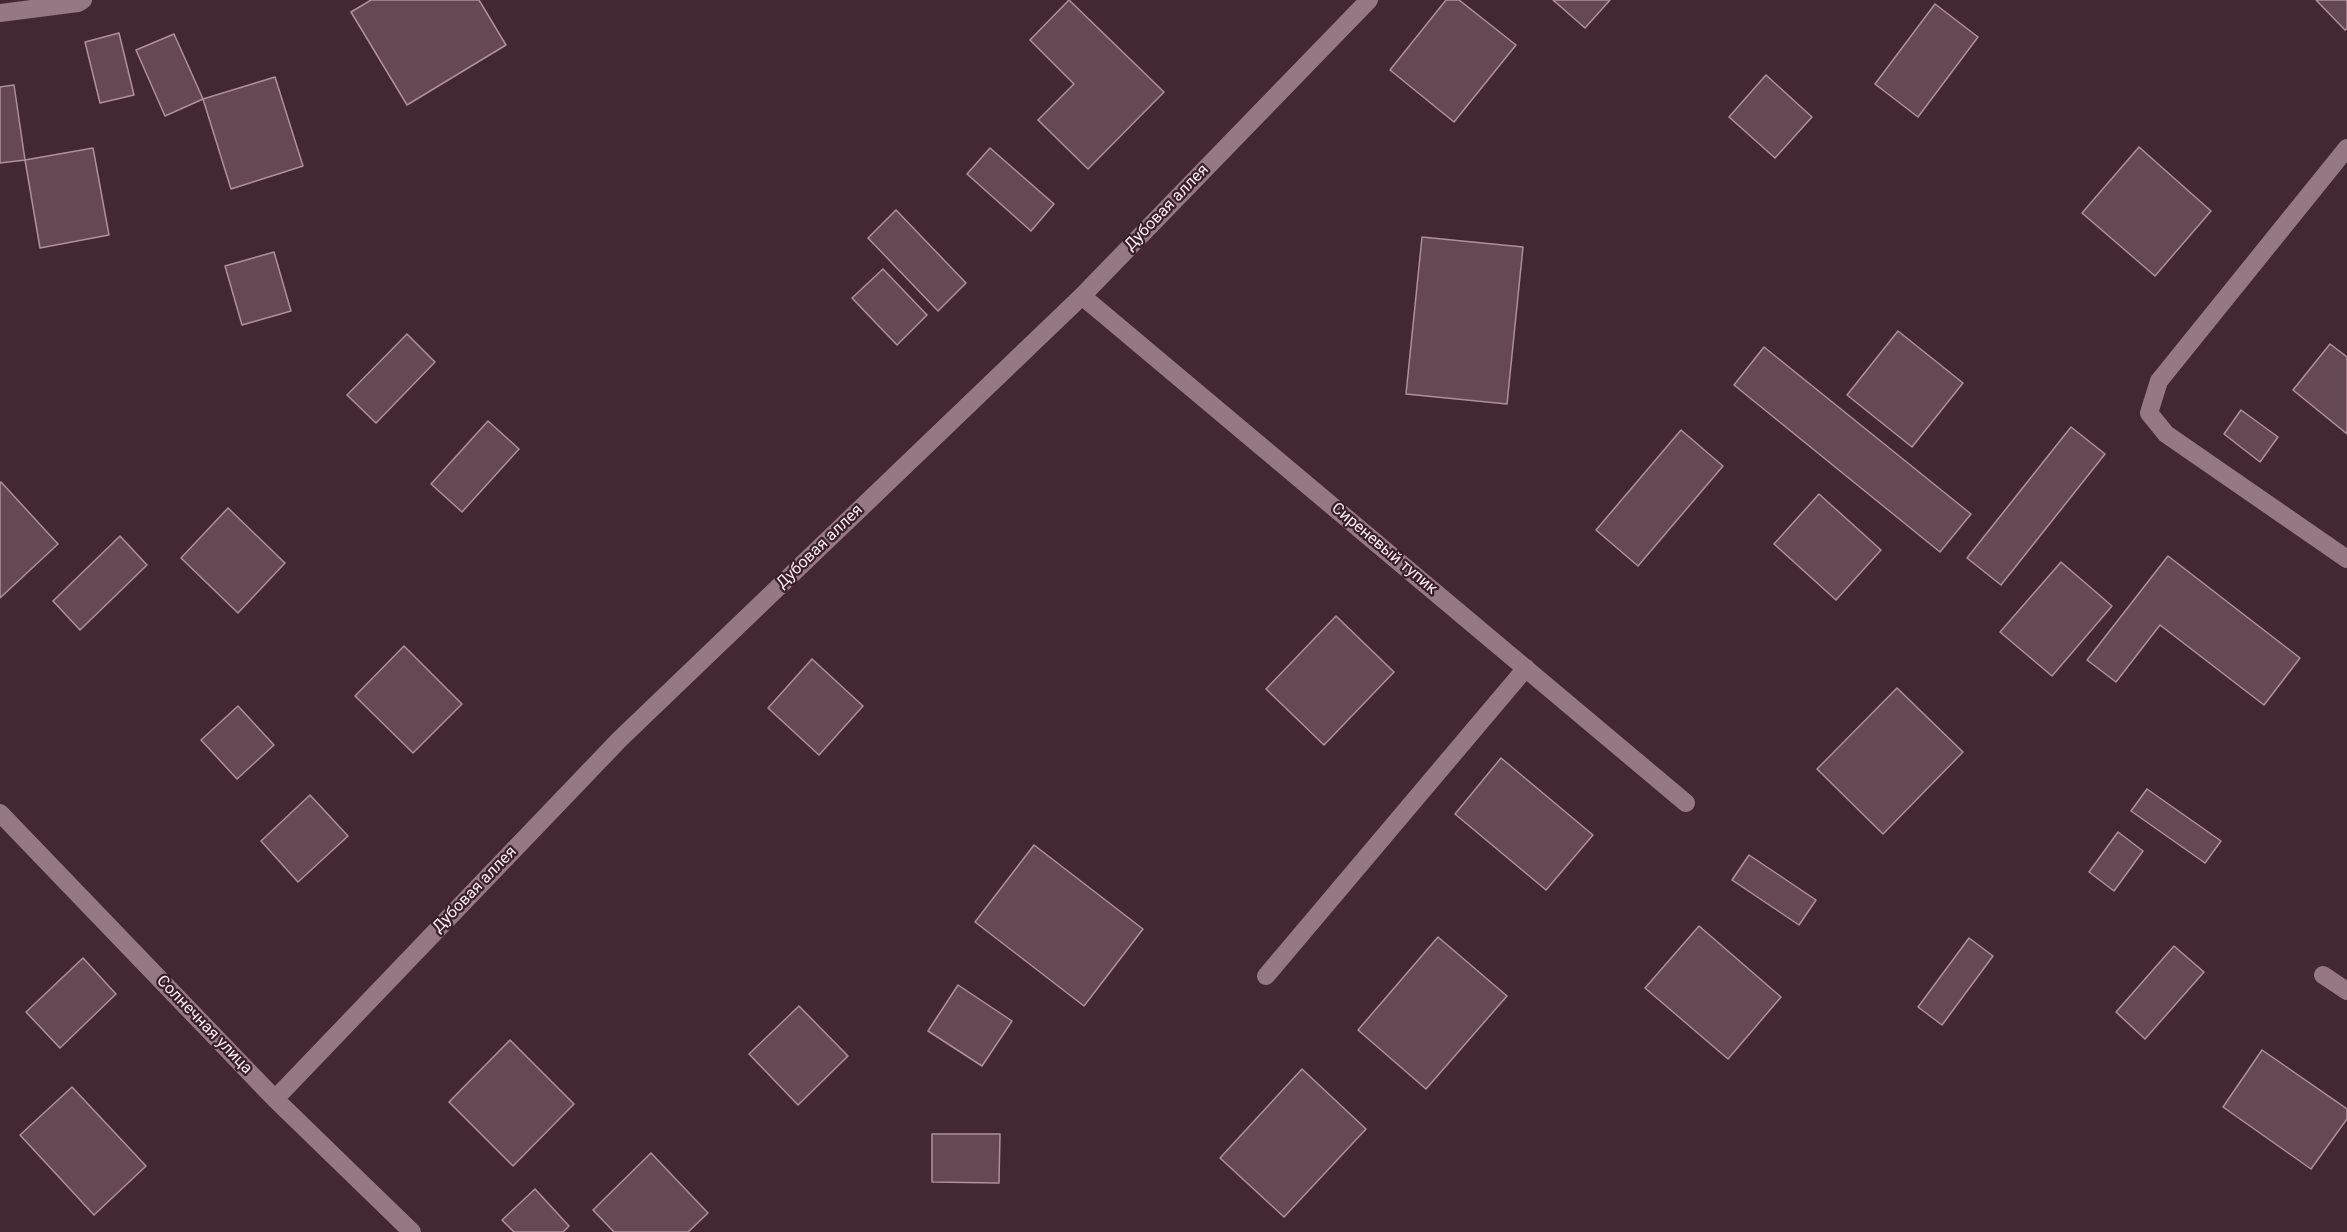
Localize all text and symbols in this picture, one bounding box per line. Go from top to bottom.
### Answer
street label: Дубовая аллея [1121,161,1213,255]
street label: Сиреневый тупик [1327,499,1441,599]
street label: Дубовая аллея [773,501,867,593]
street label: Дубовая аллея [429,843,521,937]
street label: Солнечная улица [152,972,256,1078]

